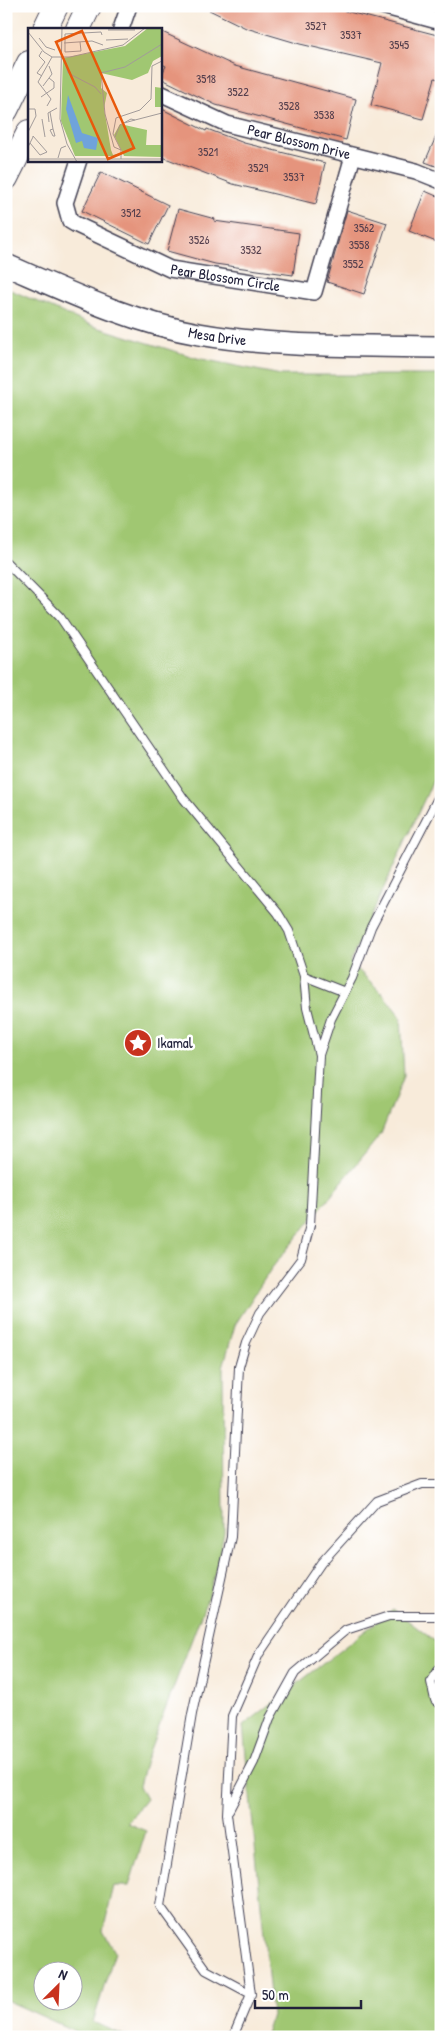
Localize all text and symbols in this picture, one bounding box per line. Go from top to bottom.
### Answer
house number: 3527 [305,17,327,34]
house number: 3537 [340,26,362,43]
inset map [28,28,161,161]
house number: 3545 [389,36,409,53]
house number: 3518 [196,70,216,87]
house number: 3522 [227,83,249,100]
house number: 3528 [278,97,300,114]
house number: 3538 [313,106,335,123]
street label: Pear Blossom Drive [245,118,353,164]
house number: 3521 [198,143,218,160]
house number: 3529 [248,159,269,176]
house number: 3537 [283,168,305,185]
house number: 3512 [121,204,142,221]
house number: 3562 [354,219,375,236]
house number: 3526 [189,231,210,248]
house number: 3558 [349,236,369,253]
house number: 3532 [240,241,262,258]
house number: 3552 [342,255,364,272]
street label: Pear Blossom Circle [169,258,282,296]
street label: Mesa Drive [187,321,247,350]
place icon: Ikamal [123,1028,153,1058]
place label: Ikamal [157,1032,193,1053]
north arrow [32,1960,82,2010]
text: N [56,1963,71,1984]
scale bar [255,1978,361,2010]
text: 50 m [262,1984,289,2005]

